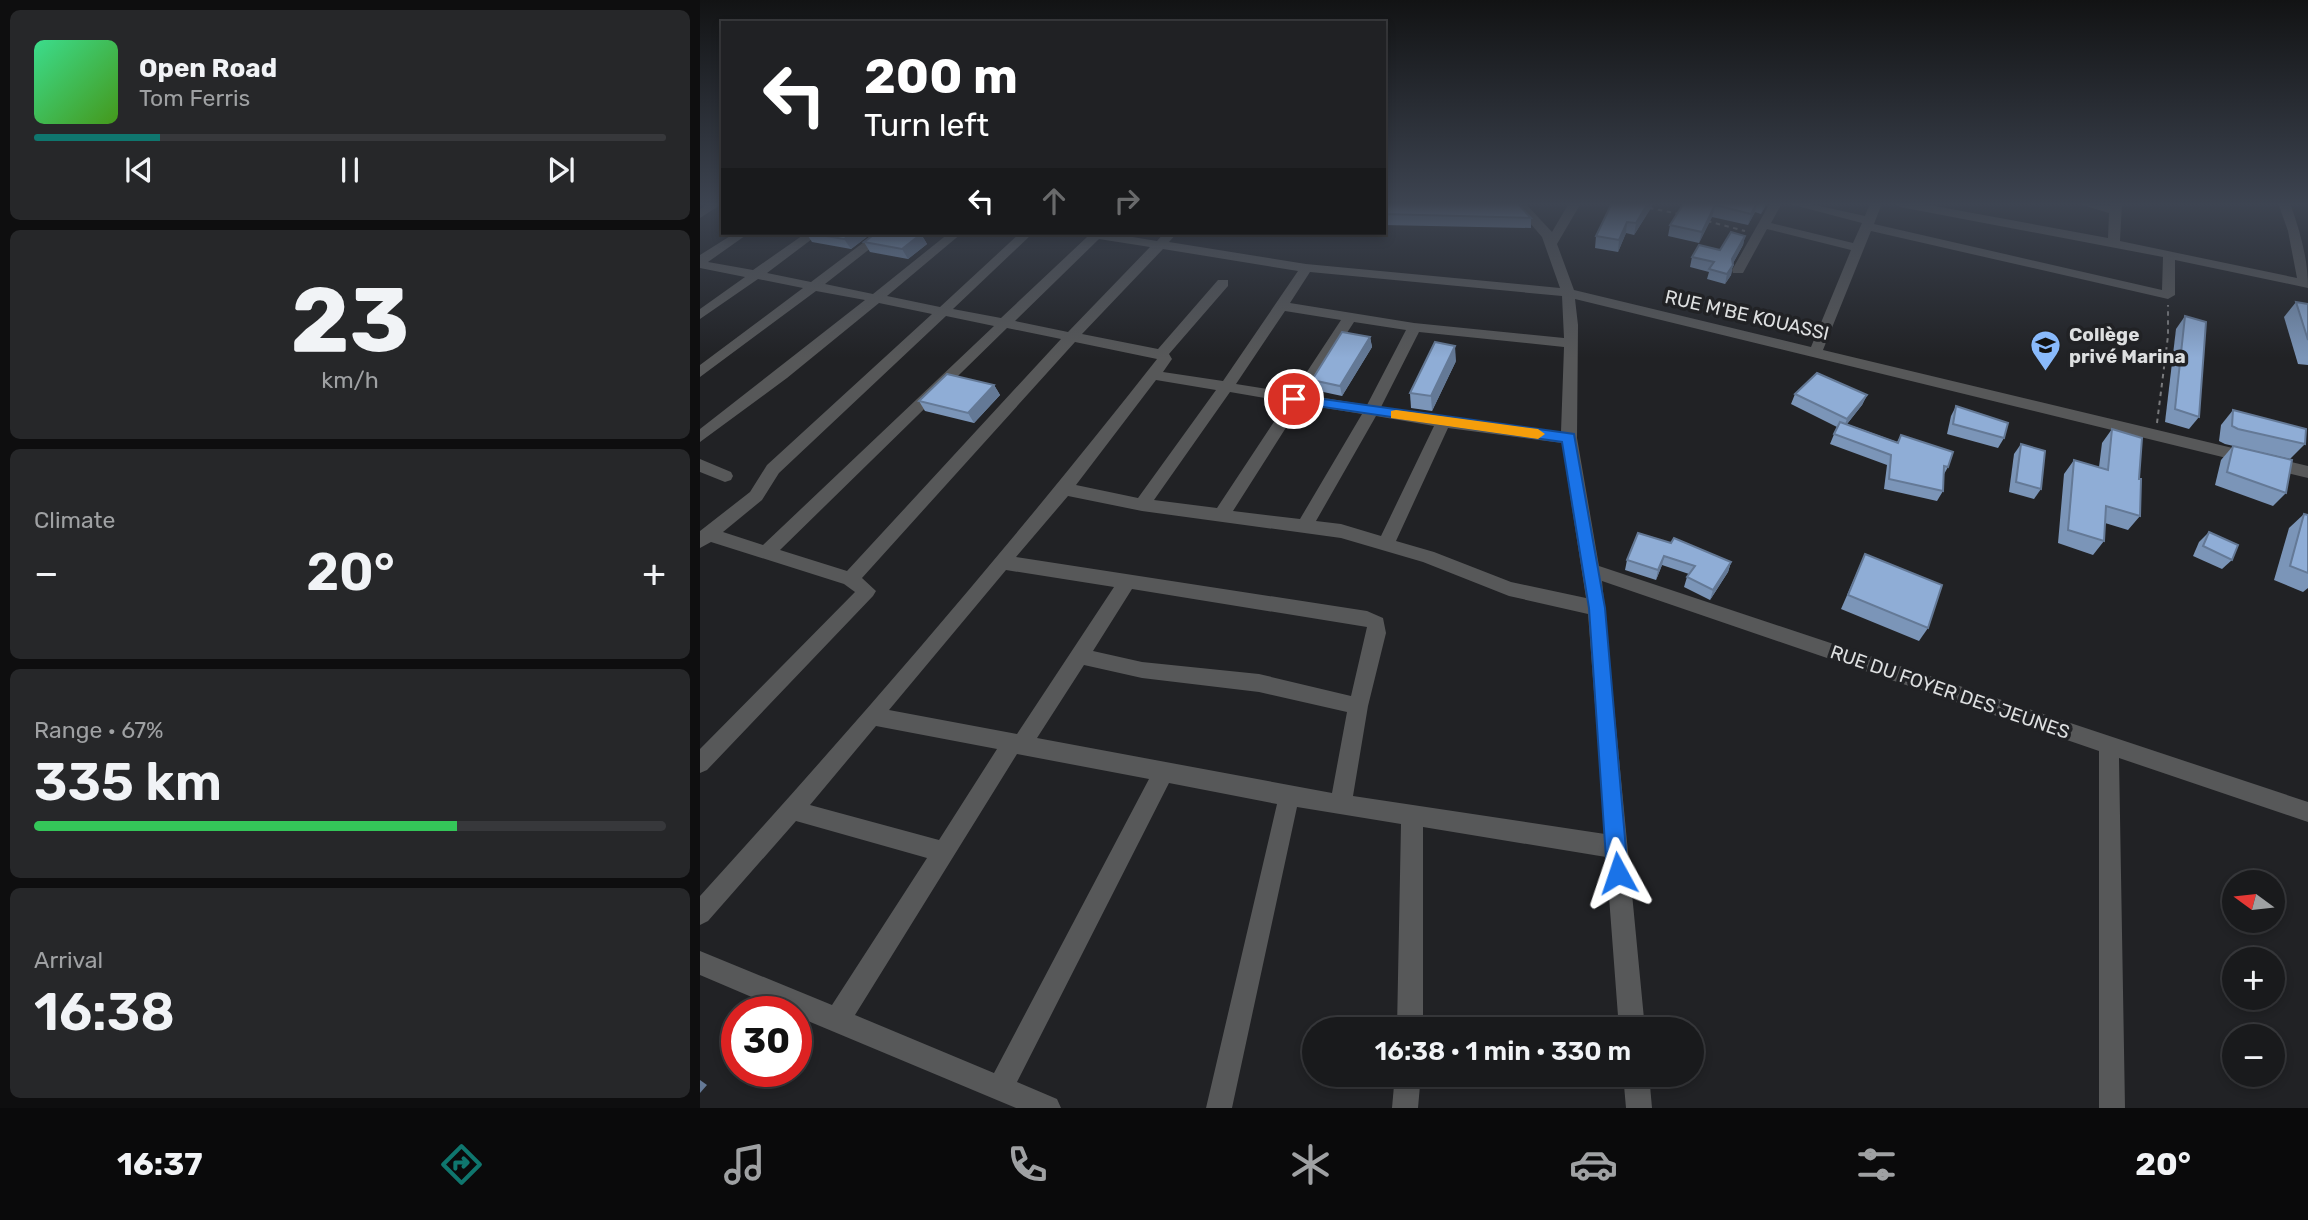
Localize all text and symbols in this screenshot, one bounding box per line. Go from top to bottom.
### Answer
text: 200 m [864,47,1018,105]
icon: left [749,49,840,140]
text: Open Road [139,53,277,84]
text: Tom Ferris [139,84,250,112]
text: Turn left [864,106,989,144]
icon: previous [120,151,158,189]
icon: pause [331,151,369,189]
icon: next [542,151,580,189]
icon: left [962,182,1000,220]
icon: ahead [1035,182,1073,220]
icon: right [1108,182,1146,220]
text: 23 [290,266,410,374]
street label: RUE M'BE KOUASSI [1663,285,1831,345]
place label: Collège privé Marina [2069,323,2186,368]
school or university icon: Collège privé Marina [2029,328,2063,372]
text: km/h [321,366,379,394]
pin [1264,369,1324,429]
icon: arrive [1275,380,1313,418]
text: Climate [34,506,115,534]
text: 20° [306,541,395,603]
text: − [34,550,59,596]
text: + [642,550,666,596]
street label: RUE DU FOYER DES JEUNES [1827,640,2073,744]
text: Range · 67% [34,716,164,744]
text: 335 km [34,751,222,813]
position arrow [1581,836,1655,910]
north arrow [2222,870,2286,933]
map controls [2222,870,2285,1087]
text: Arrival [34,946,103,974]
button: + [2222,947,2285,1010]
text: 16:38 [34,981,175,1043]
speed limit sign: 30 [721,996,812,1087]
button: − [2222,1024,2285,1087]
text: 16:38 · 1 min · 330 m [1375,1036,1631,1067]
icon: directions [437,1140,486,1189]
icon: music [720,1140,769,1189]
icon: phone [1003,1140,1052,1189]
icon: climate [1286,1140,1335,1189]
icon: car [1569,1140,1618,1189]
icon: filters [1852,1140,1901,1189]
text: 16:37 [117,1145,203,1183]
text: 20° [2135,1145,2191,1183]

